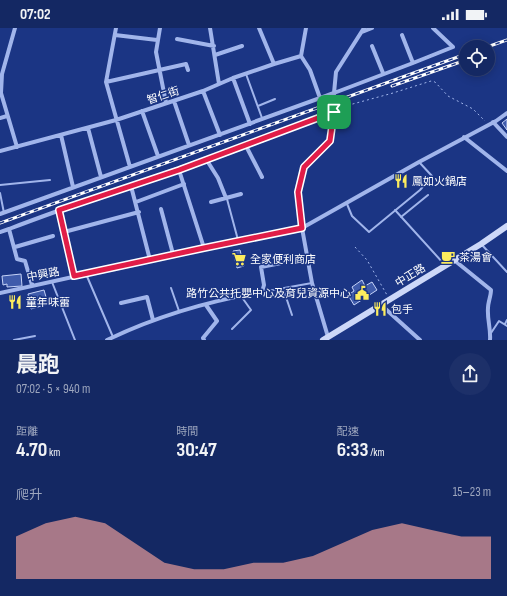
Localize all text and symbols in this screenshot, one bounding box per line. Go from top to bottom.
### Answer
text: 07:02 [20,5,51,24]
map controls [459,40,495,76]
button: locate [459,40,495,76]
street label: 智仁街 [145,84,181,107]
pin [317,95,351,129]
icon: arrive [323,101,345,123]
restaurant icon: 鳳如火鍋店 [393,173,409,189]
place label: 鳳如火鍋店 [412,175,467,188]
cafe icon: 茶湯會 [440,249,456,265]
supermarket icon: 全家便利商店 [231,251,247,267]
place label: 茶湯會 [459,251,492,264]
place label: 全家便利商店 [250,253,316,266]
street label: 中正路 [393,261,428,289]
street label: 中興路 [26,265,61,284]
public building icon: 路竹公共托嬰中心及育兒資源中心 [354,285,370,301]
place label: 路竹公共托嬰中心及育兒資源中心 [186,287,351,300]
restaurant icon: 童年味蕾 [7,294,23,310]
place label: 童年味蕾 [26,296,70,309]
restaurant icon: 包手 [372,301,388,317]
place label: 包手 [391,303,413,316]
text: 晨跑 [16,352,60,379]
button: share [449,353,491,395]
text: 07:02 · 5 × 940 m [16,381,90,397]
text: 距離 [16,425,38,438]
text: 時間 [176,425,198,438]
text: 配速 [337,425,359,438]
text: 4.70 [16,438,47,462]
text: 30:47 [176,438,217,462]
text: 6:33 [337,438,368,462]
text: km [47,446,60,459]
text: /km [368,446,385,459]
text: 15–23 m [453,484,491,500]
text: 爬升 [16,487,42,503]

